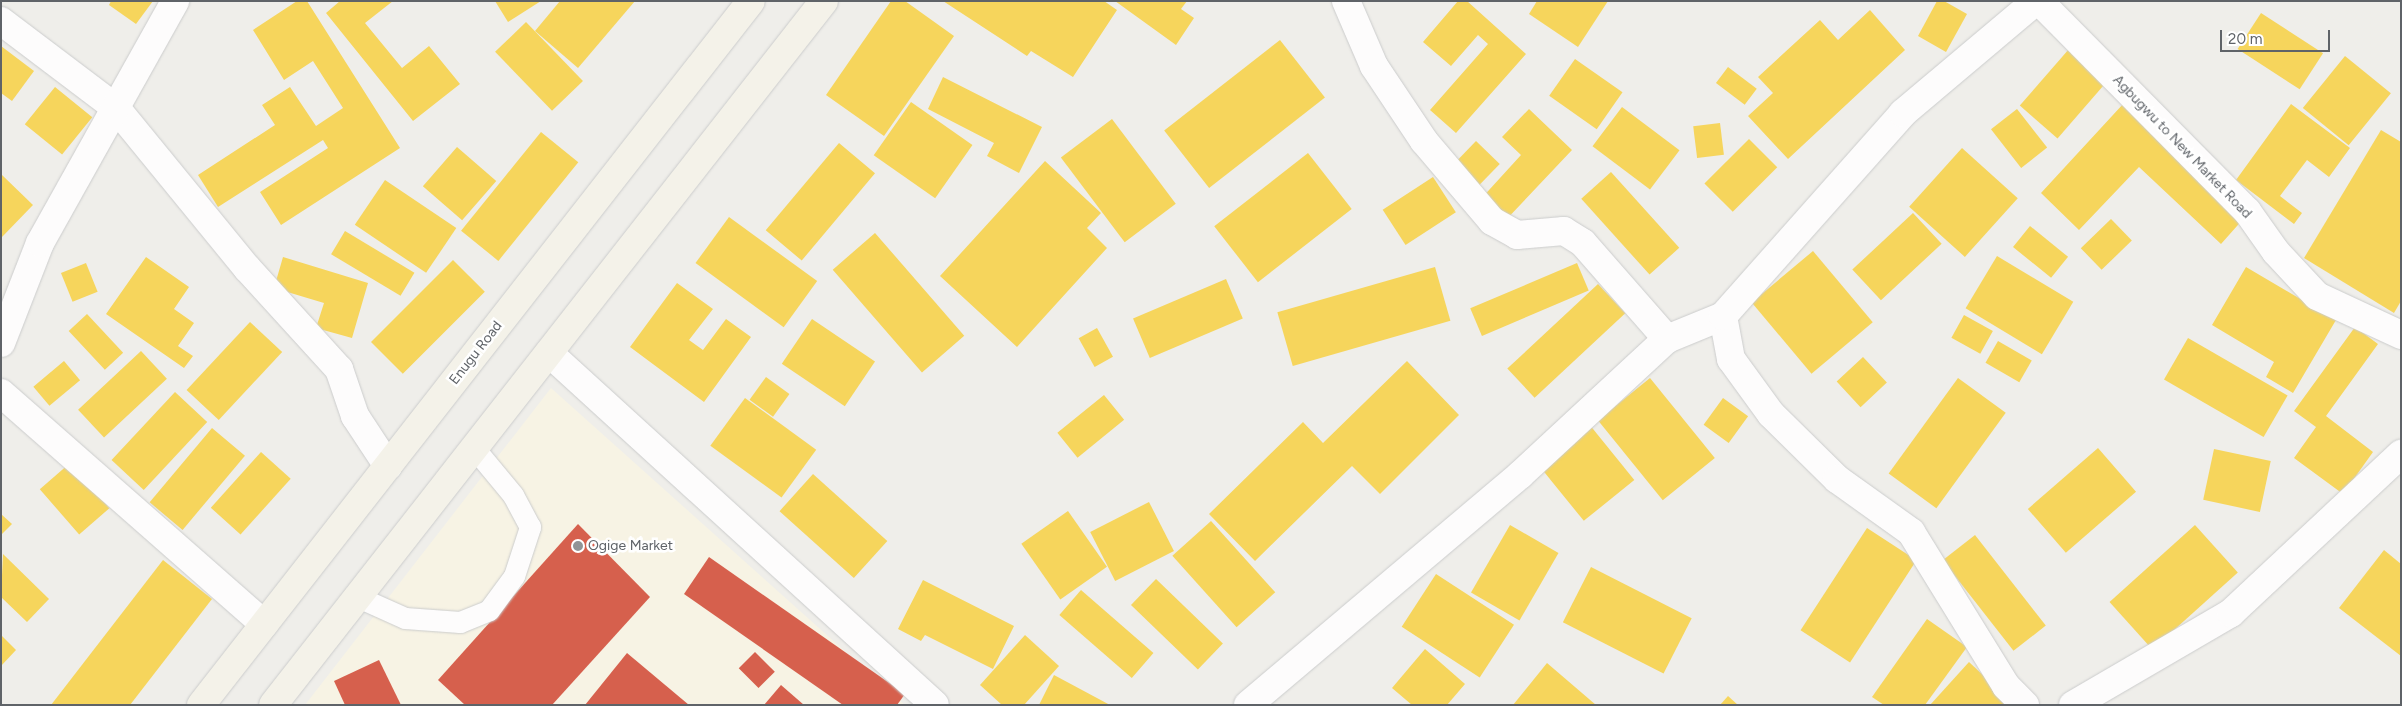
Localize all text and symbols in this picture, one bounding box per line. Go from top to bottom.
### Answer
scale bar [2222,20,2332,52]
text: 20 m [2228,30,2262,48]
street label: Agbugwu to New Market Road [2109,72,2255,222]
street label: Enugu Road [446,318,506,388]
place label: Ogige Market [588,538,673,554]
marker: Ogige Market [572,540,584,552]

